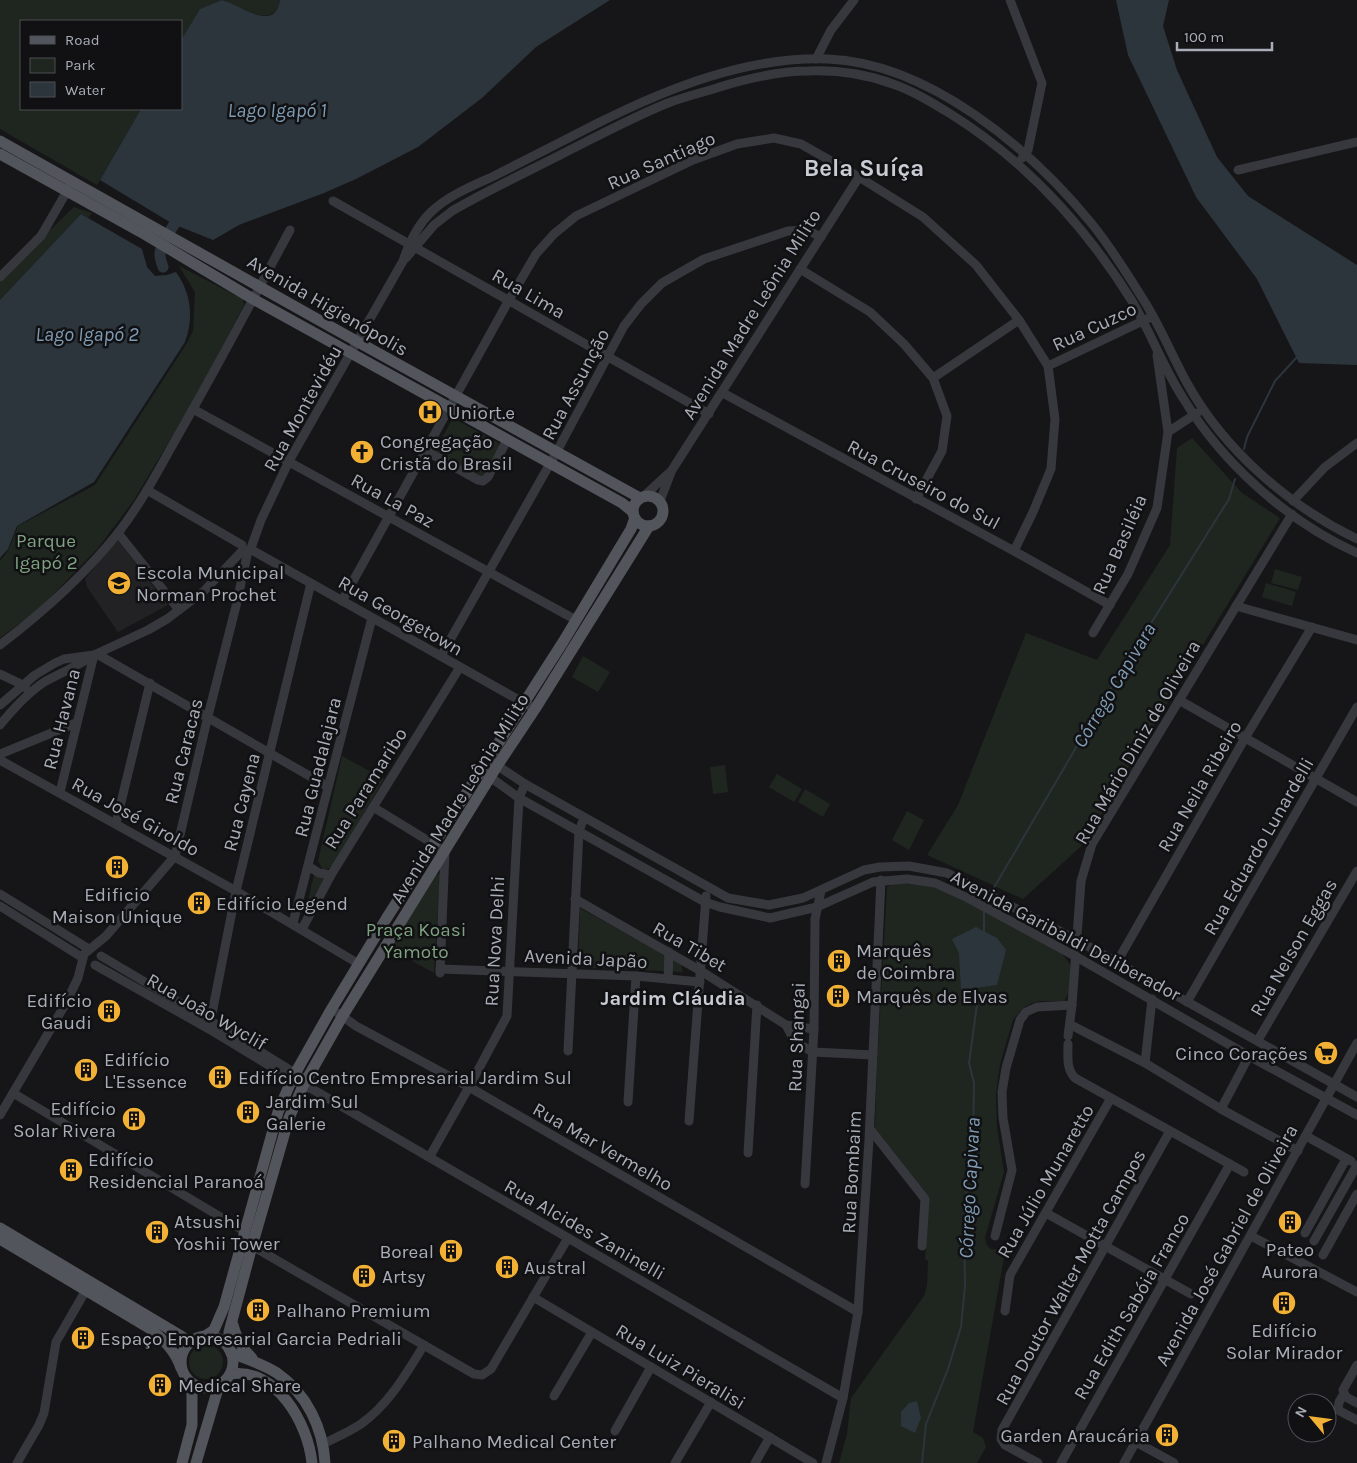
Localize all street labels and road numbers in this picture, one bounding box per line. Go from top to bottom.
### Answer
street label: Rua Santiago [604,127,719,195]
street label: Avenida Madre Leônia Milito [678,205,826,424]
street label: Avenida Higienópolis [243,251,412,361]
street label: Rua Lima [488,264,569,324]
street label: Rua Cuzco [1049,298,1140,356]
street label: Rua Assunção [537,325,614,444]
street label: Rua Montevidéu [259,342,347,475]
street label: Rua Cruseiro do Sul [843,435,1004,534]
street label: Rua La Paz [347,469,438,533]
street label: Rua Basiléia [1088,491,1152,598]
street label: Rua Georgetown [334,571,467,660]
street label: Rua Mário Diniz de Oliveira [1070,637,1205,848]
street label: Rua Havana [39,667,85,772]
street label: Avenida Madre Leônia Milito [386,689,534,908]
street label: Rua Guadalajara [290,695,346,840]
street label: Rua Caracas [160,696,208,806]
street label: Rua Neila Ribeiro [1153,717,1246,856]
street label: Rua Paramaribo [320,724,412,853]
street label: Rua Cayena [219,751,265,854]
street label: Rua Eduardo Lunardelli [1199,754,1319,939]
street label: Rua José Giroldo [68,773,203,861]
street label: Avenida Garibaldi Deliberador [947,866,1184,1006]
street label: Rua Nova Delhi [481,875,509,1007]
street label: Rua Nelson Eggas [1246,875,1342,1020]
street label: Rua Tibet [649,917,730,977]
street label: Avenida Japão [524,945,648,973]
street label: Rua João Wyclif [143,969,271,1055]
street label: Rua Shangai [784,982,810,1092]
street label: Rua Mar Vermelho [529,1098,676,1196]
street label: Rua Júlio Munaretto [993,1101,1099,1262]
street label: Rua Bombaim [838,1110,866,1234]
street label: Avenida José Gabriel de Oliveira [1151,1121,1303,1370]
street label: Rua Doutor Walter Motta Campos [991,1146,1151,1409]
street label: Rua Alcides Zaninelli [500,1175,669,1285]
street label: Rua Edith Sabóia Franco [1069,1209,1194,1404]
street label: Rua Luiz Pieralisi [612,1319,749,1414]

